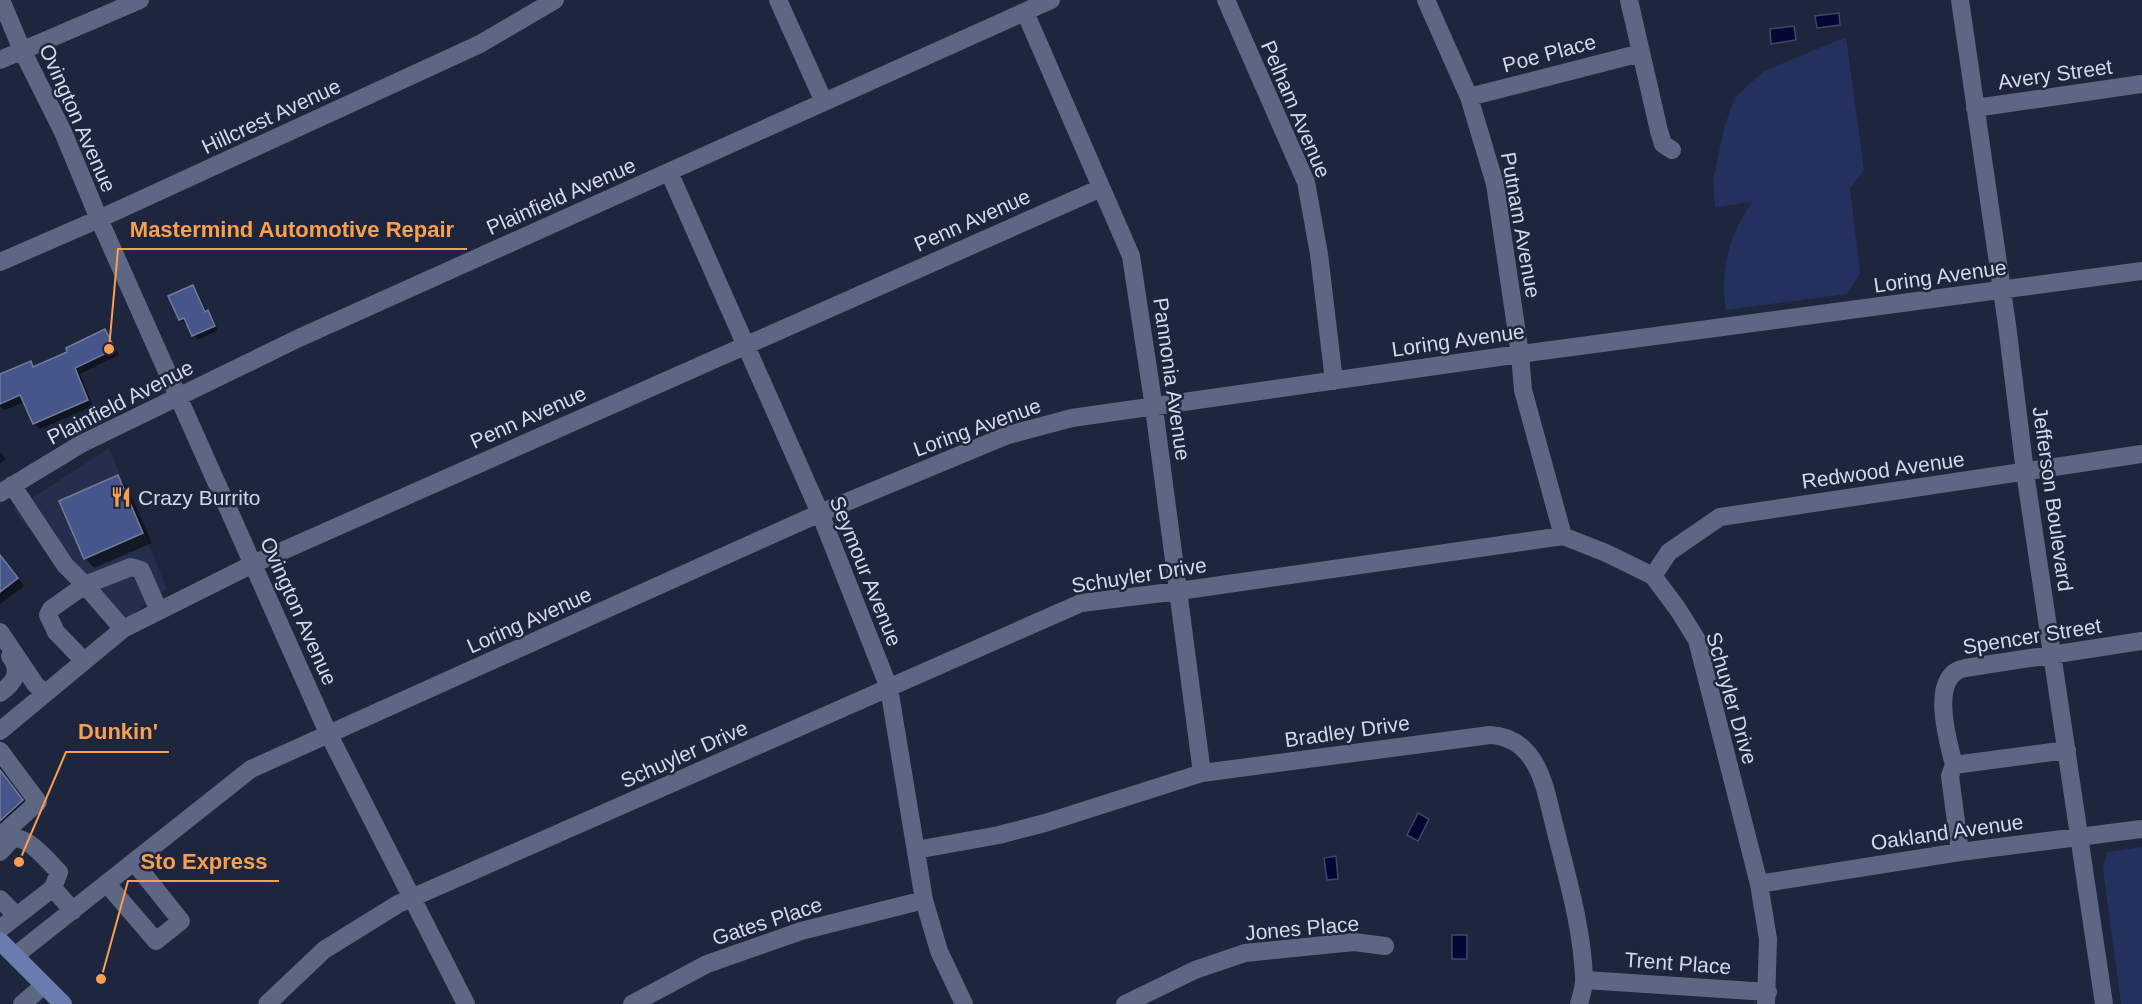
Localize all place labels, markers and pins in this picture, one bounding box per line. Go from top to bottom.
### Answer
callout: Mastermind Automotive Repair [118,209,467,249]
restaurant icon: Crazy Burrito [109,485,133,509]
place label: Crazy Burrito [138,486,261,509]
callout: Dunkin' [66,712,169,752]
callout: Sto Express [128,841,279,881]

